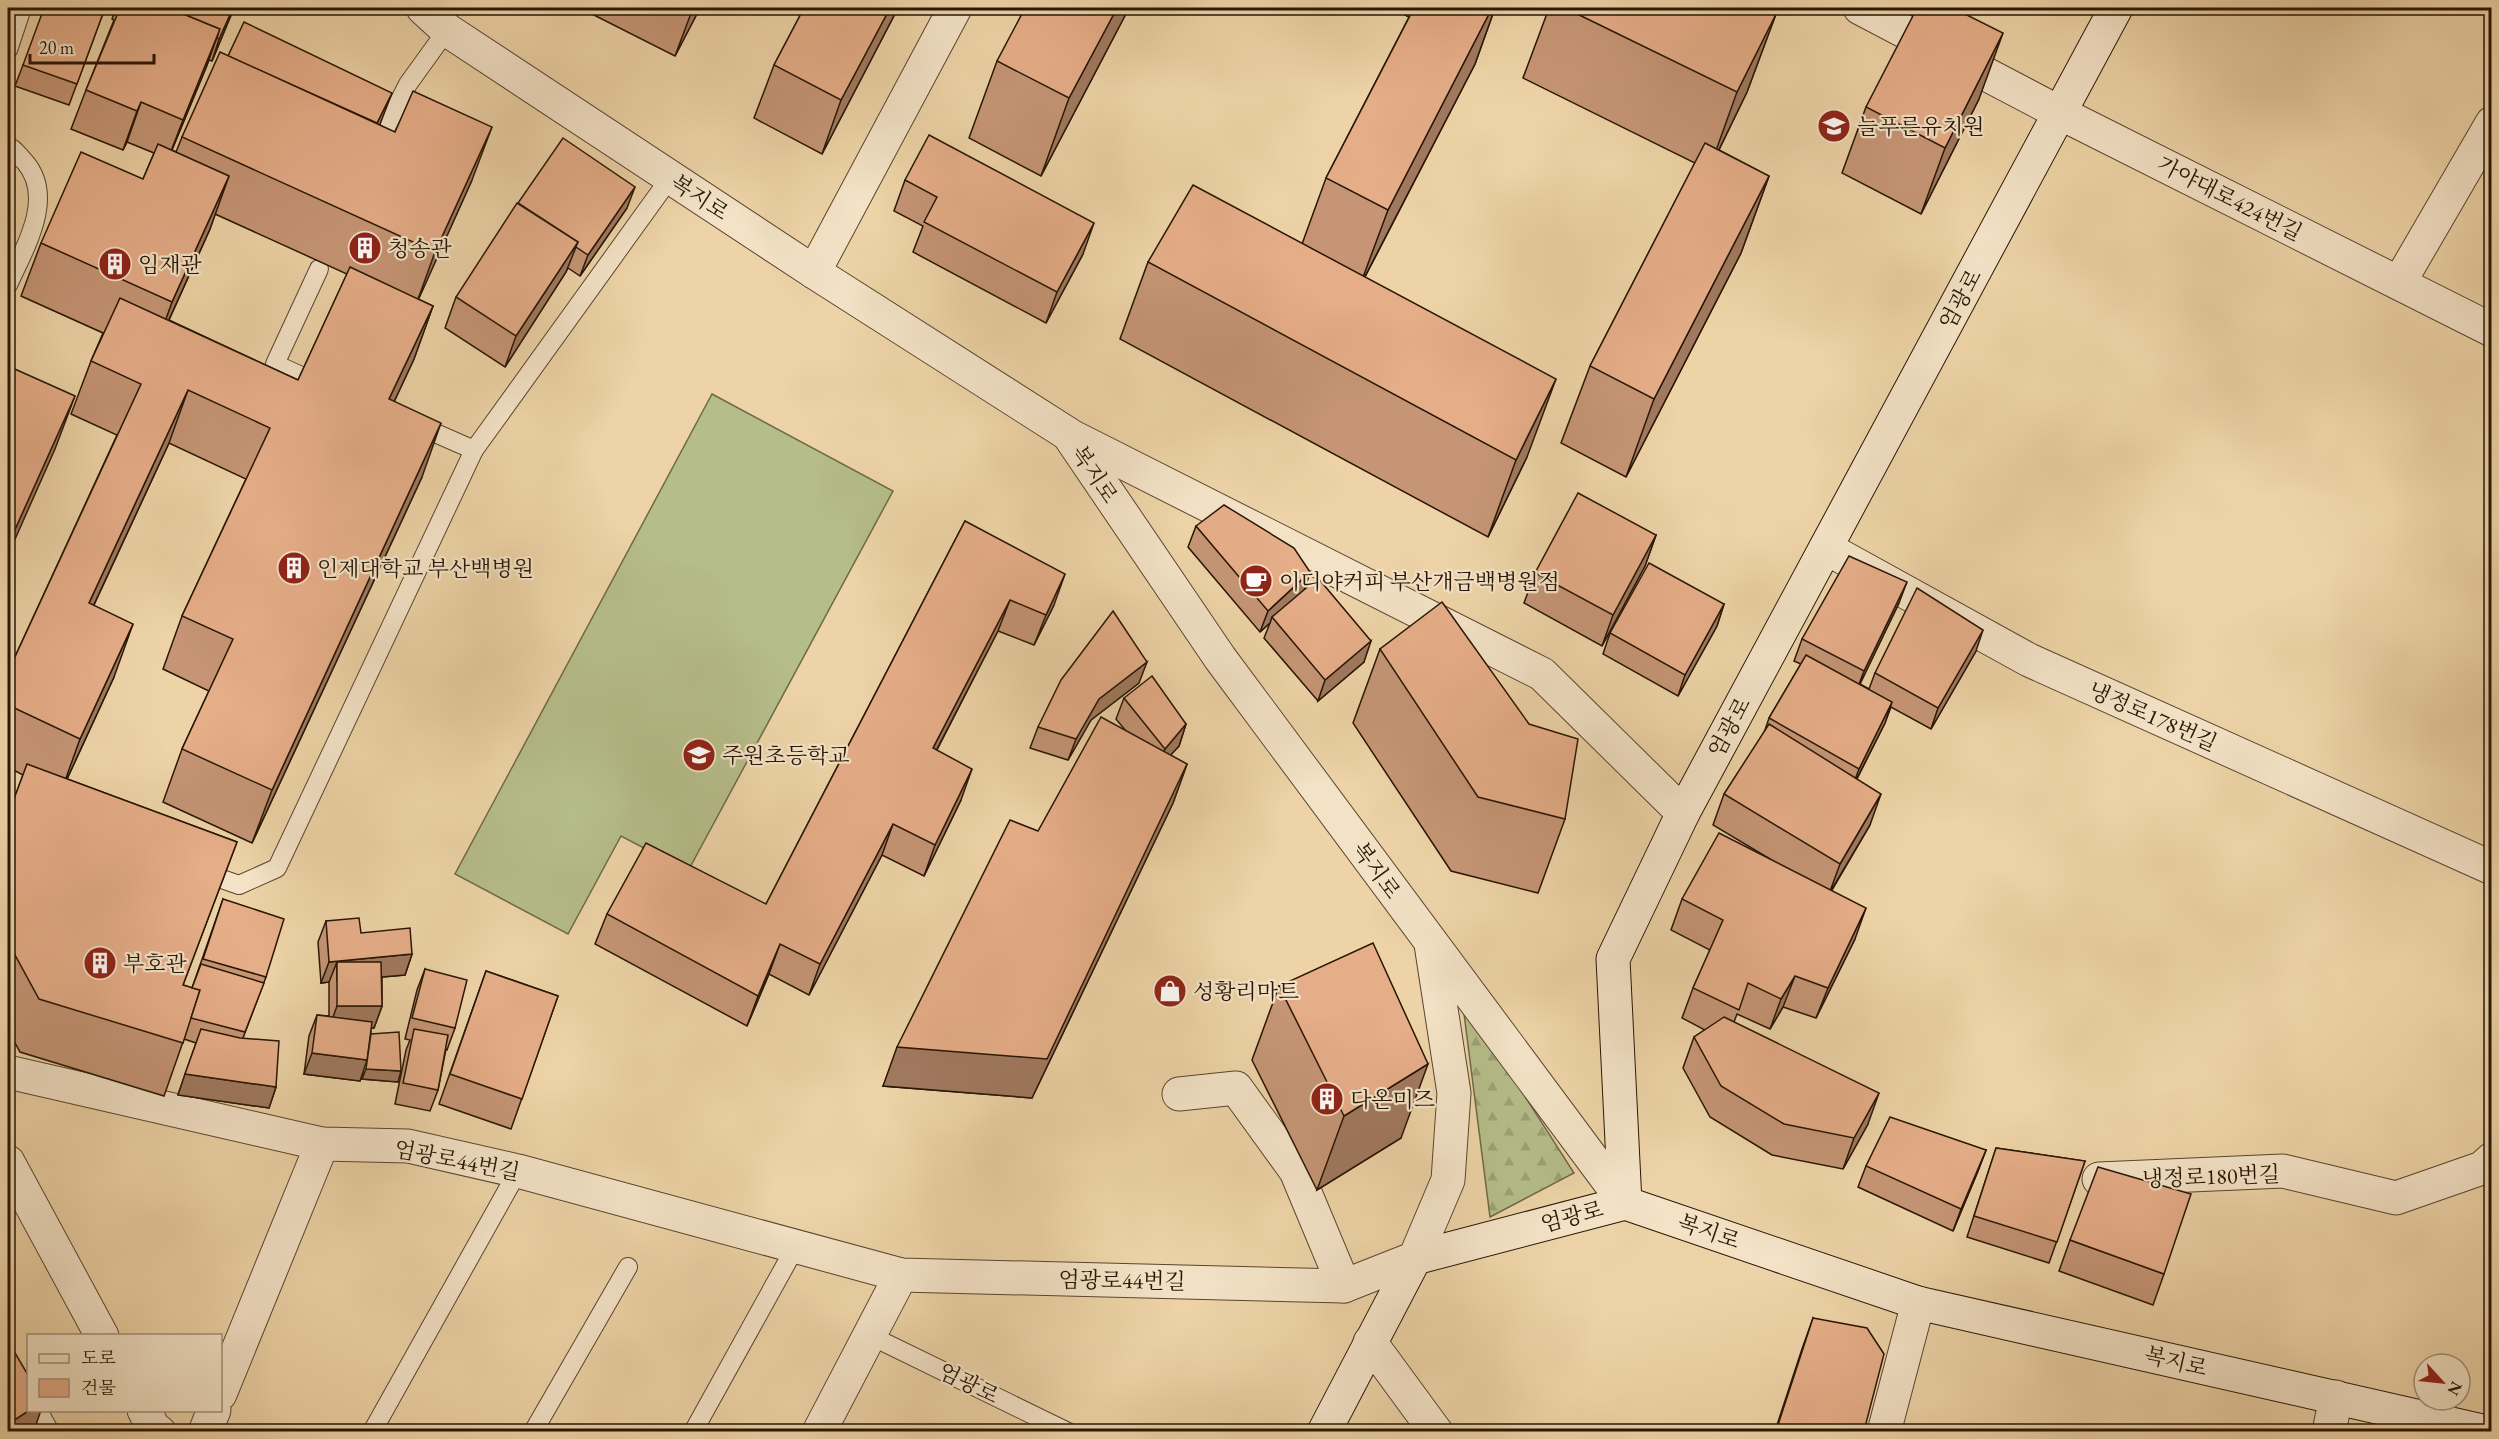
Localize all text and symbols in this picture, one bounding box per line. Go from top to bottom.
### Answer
scale bar [30,27,154,65]
text: 20 m [39,36,74,59]
school or university icon: 늘푸른유치원 [1816,108,1852,144]
place label: 늘푸른유치원 [1857,112,1985,141]
street label: 가야대로424번길 [2152,149,2307,248]
street label: 복지로 [665,168,734,227]
building icon: 청송관 [347,230,383,266]
place label: 청송관 [388,234,453,263]
building icon: 임재관 [97,246,133,282]
place label: 임재관 [138,250,203,279]
street label: 엄광로 [1933,264,1988,334]
street label: 복지로 [1065,440,1124,509]
building icon: 인제대학교 부산백병원 [276,550,312,586]
place label: 인제대학교 부산백병원 [317,554,534,583]
cafe icon: 이디야커피 부산개금백병원점 [1238,563,1274,599]
place label: 이디야커피 부산개금백병원점 [1279,567,1560,596]
street label: 냉정로178번길 [2084,675,2222,758]
street label: 엄광로 [1702,692,1757,762]
school or university icon: 주원초등학교 [681,737,717,773]
place label: 주원초등학교 [722,741,850,770]
street label: 복지로 [1346,836,1407,905]
building icon: 부호관 [82,945,118,981]
place label: 부호관 [123,949,188,978]
shop icon: 성황리마트 [1152,973,1188,1009]
place label: 성황리마트 [1193,977,1299,1006]
building icon: 다온미즈 [1309,1081,1345,1117]
place label: 다온미즈 [1350,1085,1435,1114]
street label: 엄광로44번길 [392,1134,522,1187]
street label: 냉정로180번길 [2142,1160,2280,1193]
street label: 엄광로 [1538,1194,1607,1239]
street label: 복지로 [1674,1207,1744,1256]
street label: 엄광로44번길 [1058,1265,1186,1296]
legend [27,1334,222,1412]
street label: 복지로 [2142,1340,2210,1383]
text: 도로 [81,1346,116,1369]
north arrow [2412,1352,2472,1412]
street label: 엄광로 [934,1356,1004,1410]
text: 건물 [81,1376,116,1399]
text: N [2443,1378,2467,1399]

